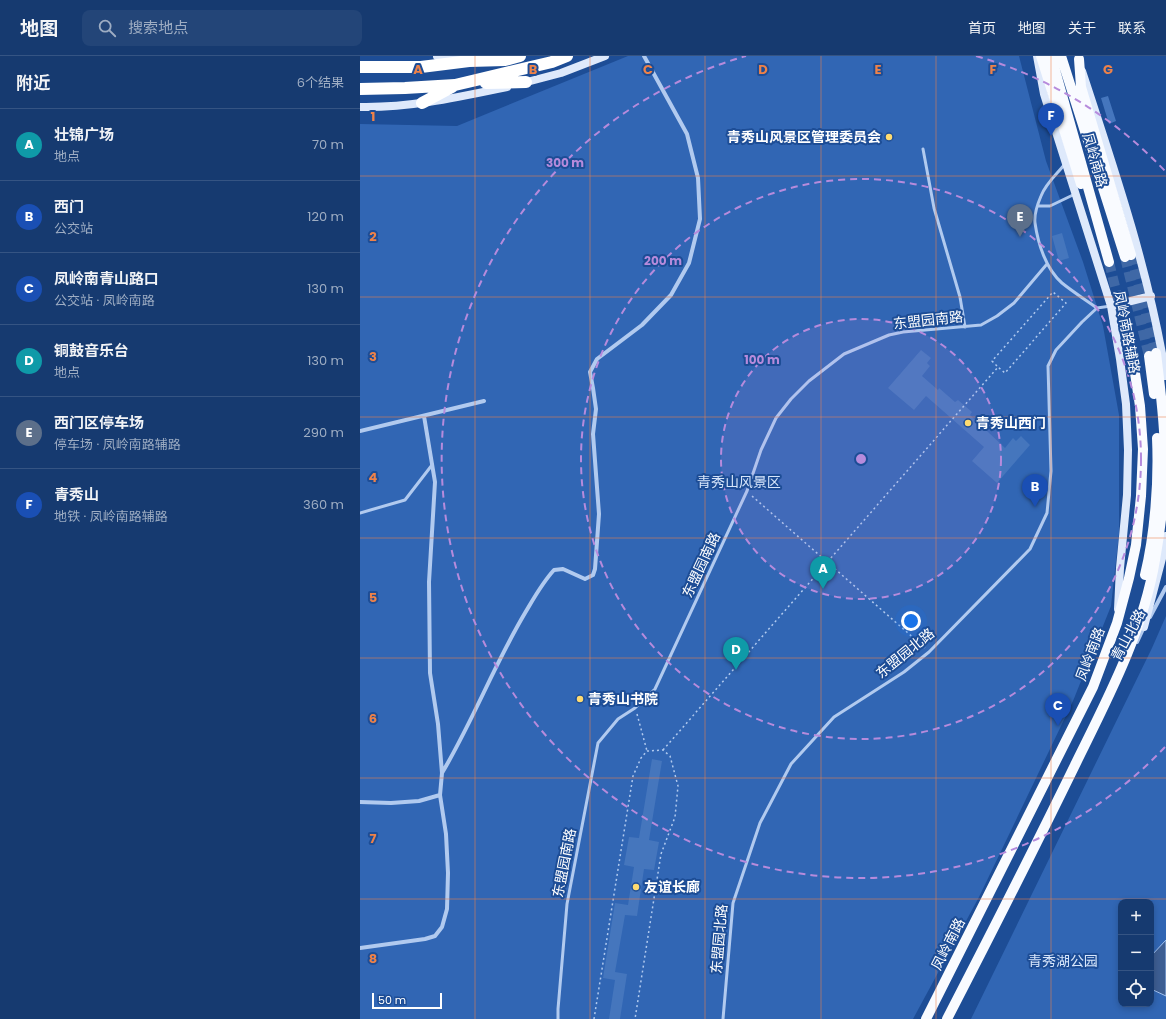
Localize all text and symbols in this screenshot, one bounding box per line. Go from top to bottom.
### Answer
search box [82,10,362,46]
text: 地图 [20,15,58,42]
icon: search [96,17,118,39]
text: 搜索地点 [128,17,188,38]
text: 首页 [968,18,996,38]
text: 地图 [1018,18,1046,38]
text: 关于 [1068,18,1096,38]
text: 联系 [1118,18,1146,38]
text: A [413,60,423,79]
text: B [529,60,538,79]
text: C [643,60,653,79]
text: D [758,60,768,79]
text: E [874,60,882,79]
text: F [989,60,997,79]
text: G [1103,60,1113,79]
text: 附近 [16,71,50,95]
text: 6个结果 [297,73,344,92]
pin: F [1038,103,1064,136]
text: 1 [371,107,375,126]
text: 壮锦广场 [54,124,114,145]
place label: 青秀山风景区管理委员会 [727,127,881,147]
street label: 凤岭南路 [1078,130,1112,190]
marker: 青秀山风景区管理委员会 [884,132,894,142]
text: A [24,135,34,154]
text: 70 m [312,135,344,154]
text: 地点 [54,147,80,166]
text: 300 m [546,154,584,171]
text: 西门 [54,196,84,217]
pin: E [1007,204,1033,237]
text: B [25,207,33,226]
text: 120 m [307,207,344,226]
text: 公交站 [54,219,93,238]
text: 2 [369,227,377,246]
text: 200 m [644,252,682,269]
text: 凤岭南青山路口 [54,268,159,289]
text: C [24,279,34,298]
text: 130 m [307,279,344,298]
street label: 凤岭南路辅路 [1109,289,1145,375]
text: 公交站 · 凤岭南路 [54,291,155,310]
street label: 东盟园南路 [892,306,964,334]
text: 铜鼓音乐台 [54,340,129,361]
text: 3 [369,347,377,366]
text: D [24,351,34,370]
text: 130 m [307,351,344,370]
text: 100 m [744,351,780,368]
text: 地点 [54,363,80,382]
text: 西门区停车场 [54,412,144,433]
place label: 青秀山西门 [976,413,1046,433]
marker: 青秀山西门 [963,418,973,428]
text: E [25,423,33,442]
text: 290 m [303,423,344,442]
text: 停车场 · 凤岭南路辅路 [54,435,181,454]
centre of rings [854,452,868,466]
text: 4 [369,468,378,487]
park label: 青秀山风景区 [697,472,781,492]
pin: B [1022,474,1048,507]
text: 青秀山 [54,484,99,505]
text: F [25,495,33,514]
text: 360 m [303,495,344,514]
text: 地铁 · 凤岭南路辅路 [54,507,168,526]
street label: 东盟园南路 [677,529,725,601]
pin: A [810,556,836,589]
text: 5 [369,588,377,607]
street label: 青山北路 [1106,606,1150,664]
your location [901,611,921,631]
street label: 东盟园北路 [872,623,938,683]
street label: 凤岭南路 [1071,624,1109,684]
pin: D [723,637,749,670]
place label: 青秀山书院 [588,689,658,709]
pin: C [1045,693,1071,726]
marker: 青秀山书院 [575,694,585,704]
text: 6 [369,709,377,728]
street label: 东盟园南路 [548,827,580,899]
text: 7 [370,829,377,848]
place label: 友谊长廊 [644,877,700,897]
marker: 友谊长廊 [631,882,641,892]
map controls [1118,899,1154,1007]
button: + [1118,899,1154,935]
street label: 东盟园北路 [706,903,732,975]
street label: 凤岭南路 [926,915,970,973]
button: − [1118,935,1154,971]
text: 8 [369,949,377,968]
park label: 青秀湖公园 [1028,951,1098,971]
button: locate [1118,971,1154,1007]
scale bar [372,991,442,1010]
text: 50 m [378,992,406,1008]

